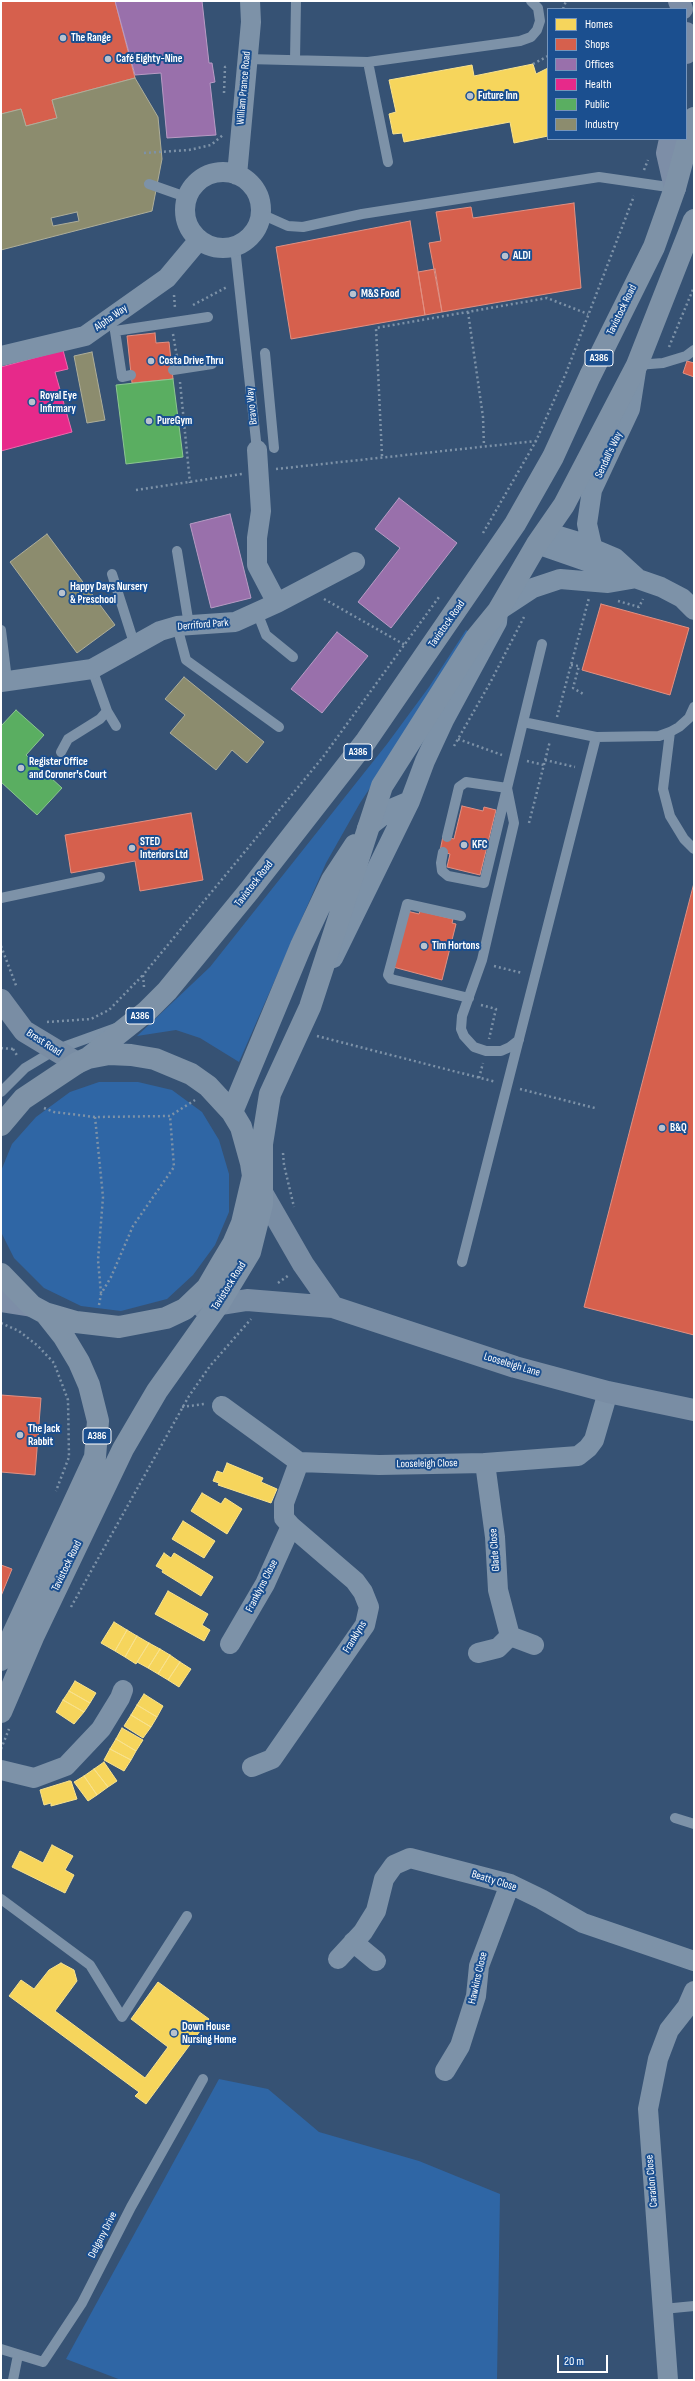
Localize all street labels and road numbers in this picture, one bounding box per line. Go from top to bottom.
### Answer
street label: William Prance Road [234,51,254,125]
street label: Tavistock Road [604,283,640,337]
street label: Alpha Way [92,302,130,334]
road number: A386 [585,350,613,366]
street label: Bravo Way [243,387,261,425]
street label: Sendall's Way [593,430,625,480]
street label: Tavistock Road [426,598,468,650]
street label: Derriford Park [177,616,229,634]
road number: A386 [344,744,372,760]
street label: Tavistock Road [232,858,276,910]
road number: A386 [126,1008,154,1024]
street label: Brest Road [24,1027,64,1059]
street label: Tavistock Road [209,1259,249,1313]
street label: Looseleigh Lane [482,1350,542,1380]
road number: A386 [83,1428,111,1444]
street label: Looseleigh Close [396,1457,458,1471]
street label: Glade Close [487,1528,503,1572]
street label: Tavistock Road [49,1539,85,1593]
street label: Franklyns Close [243,1557,281,1615]
street label: Franklyns [340,1619,370,1655]
street label: Beatty Close [470,1868,518,1894]
street label: Hawkins Close [466,1951,490,2005]
street label: Caradon Close [643,2154,661,2208]
street label: Delgany Drive [86,2210,120,2260]

